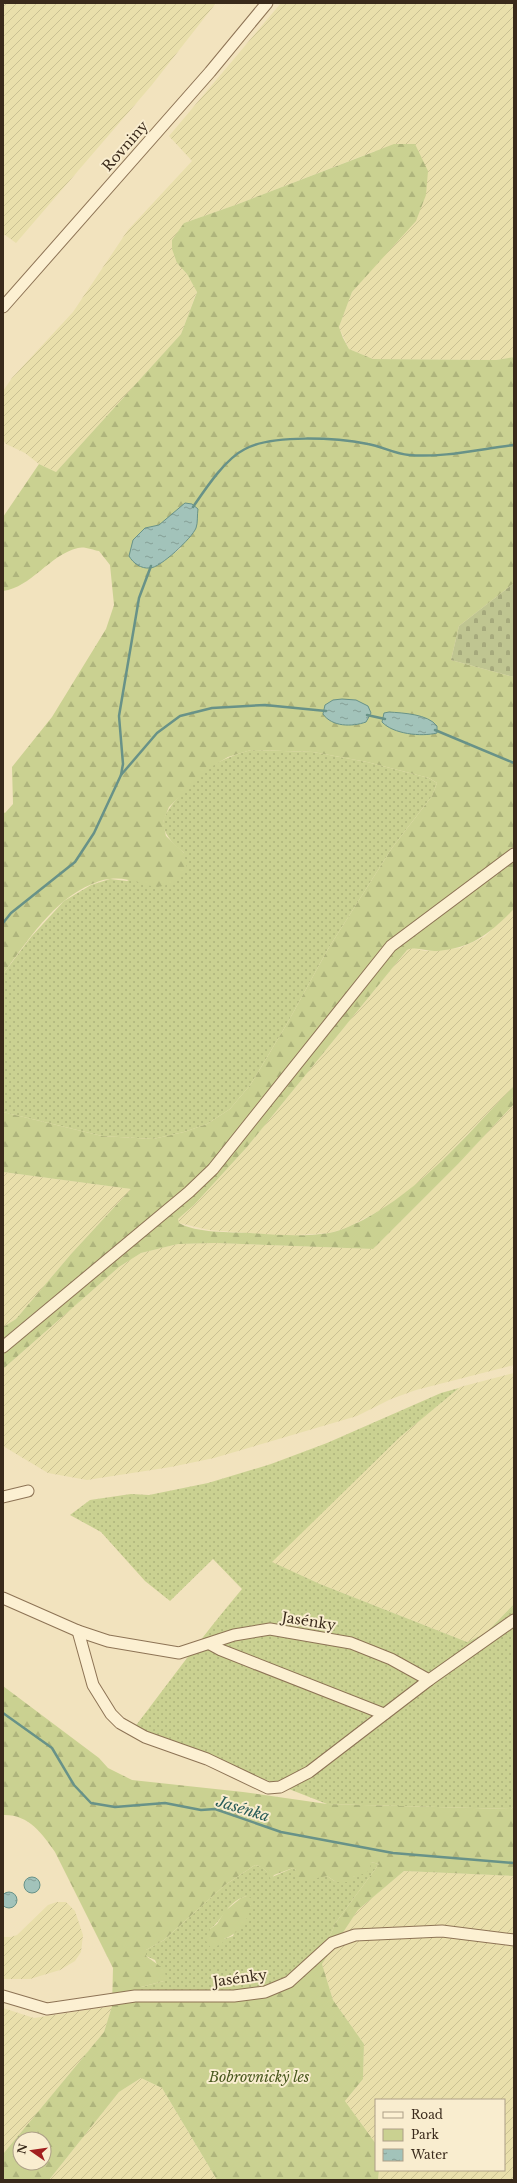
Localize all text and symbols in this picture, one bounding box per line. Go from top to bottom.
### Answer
street label: Rovniny [98,117,152,175]
street label: Jasénky [279,1608,337,1634]
water label: Jasénka [213,1791,272,1826]
street label: Jasénky [210,1965,268,1991]
park label: Bobrovnický les [208,2068,309,2086]
legend [375,2099,505,2171]
text: Road [411,2107,443,2122]
text: Park [411,2127,439,2142]
north arrow [12,2131,52,2171]
text: N [14,2141,30,2155]
text: Water [410,2147,448,2162]

